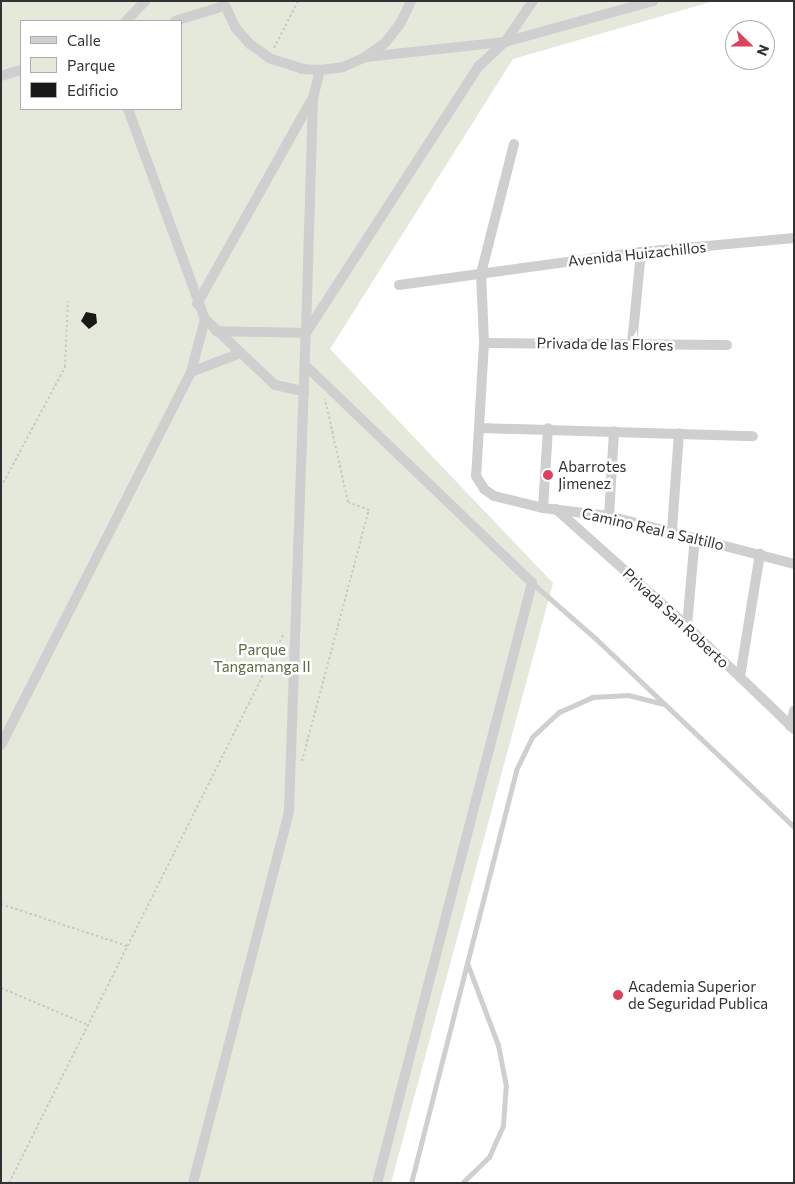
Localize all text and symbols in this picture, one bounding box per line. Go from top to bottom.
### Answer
legend [20,20,182,110]
north arrow [725,20,775,70]
text: Calle [67,31,101,49]
text: N [754,42,773,58]
text: Parque [67,56,115,74]
text: Edificio [67,81,118,99]
street label: Avenida Huizachillos [567,238,707,270]
street label: Privada de las Flores [537,334,673,354]
place label: Abarrotes Jimenez [558,457,626,492]
marker: Abarrotes Jimenez [542,469,554,481]
street label: Camino Real a Saltillo [580,504,726,554]
street label: Privada San Roberto [619,564,733,672]
park label: Parque Tangamanga II [213,640,311,675]
place label: Academia Superior de Seguridad Publica [628,977,768,1012]
marker: Academia Superior de Seguridad Publica [612,989,624,1001]

